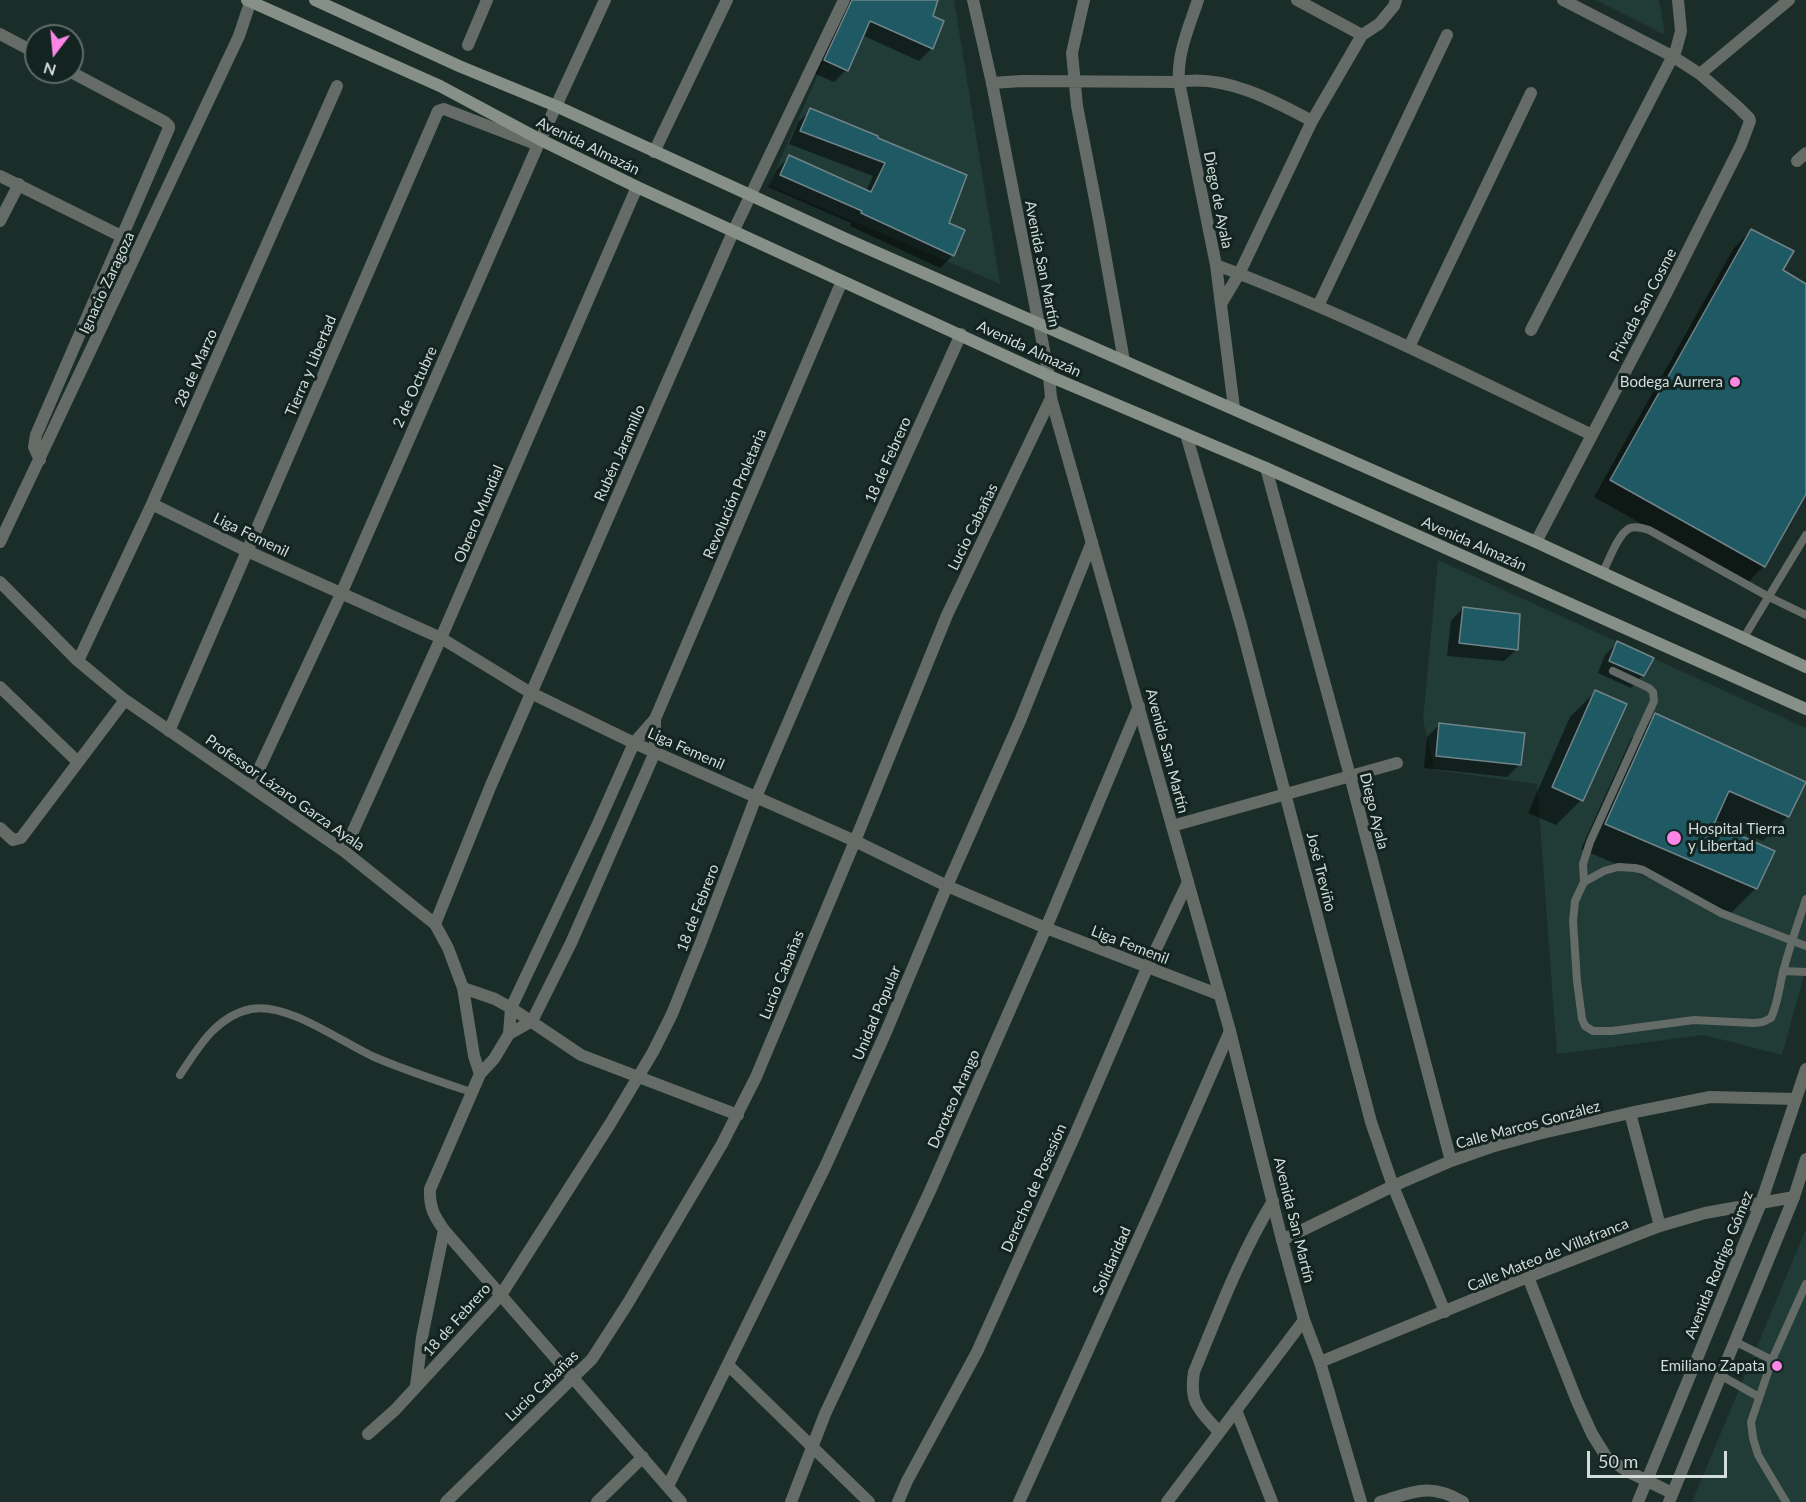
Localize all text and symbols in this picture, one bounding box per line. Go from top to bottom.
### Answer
north arrow [24,24,84,84]
text: N [41,59,58,81]
street label: Avenida Almazán [533,113,643,179]
street label: Diego de Ayala [1200,150,1236,250]
street label: Avenida San Martín [1021,199,1063,329]
street label: Ignacio Zaragoza [76,229,138,337]
street label: Privada San Cosme [1606,245,1680,365]
street label: Tierra y Libertad [282,313,340,419]
street label: Avenida Almazán [974,317,1084,381]
street label: 28 de Marzo [171,326,221,410]
street label: 2 de Octubre [389,344,441,430]
place label: Bodega Aurrera [1620,373,1723,391]
marker: Bodega Aurrera [1728,375,1742,389]
street label: Rubén Jaramillo [591,402,649,504]
street label: 18 de Febrero [861,414,915,506]
street label: Revolución Proletaria [699,426,771,562]
street label: Obrero Mundial [450,462,508,566]
street label: Lucio Cabañas [944,481,1002,573]
street label: Liga Femenil [210,509,292,561]
street label: Avenida Almazán [1419,513,1529,575]
street label: Avenida San Martín [1142,687,1192,815]
street label: Liga Femenil [645,724,727,774]
street label: Professor Lázaro Garza Ayala [202,731,368,855]
street label: Diego Ayala [1356,771,1392,851]
place label: Hospital Tierra y Libertad [1688,820,1785,855]
marker: Hospital Tierra y Libertad [1665,829,1683,847]
street label: José Treviño [1302,830,1340,914]
street label: 18 de Febrero [673,862,723,954]
street label: Liga Femenil [1089,922,1171,968]
street label: Lucio Cabañas [756,928,808,1022]
street label: Unidad Popular [849,963,905,1063]
street label: Doroteo Arango [924,1047,984,1151]
street label: Calle Marcos González [1454,1097,1602,1153]
street label: Derecho de Posesión [998,1121,1070,1255]
street label: Avenida San Martín [1270,1155,1318,1285]
street label: Avenida Rodrigo Gómez [1681,1188,1757,1342]
street label: Calle Mateo de Villafranca [1465,1214,1631,1296]
street label: Solidaridad [1089,1224,1135,1298]
street label: 18 de Febrero [419,1280,495,1360]
street label: Lucio Cabañas [502,1347,582,1425]
place label: Emiliano Zapata [1660,1357,1765,1375]
marker: Emiliano Zapata [1770,1359,1784,1373]
scale bar [1590,1439,1730,1477]
text: 50 m [1598,1450,1638,1472]

